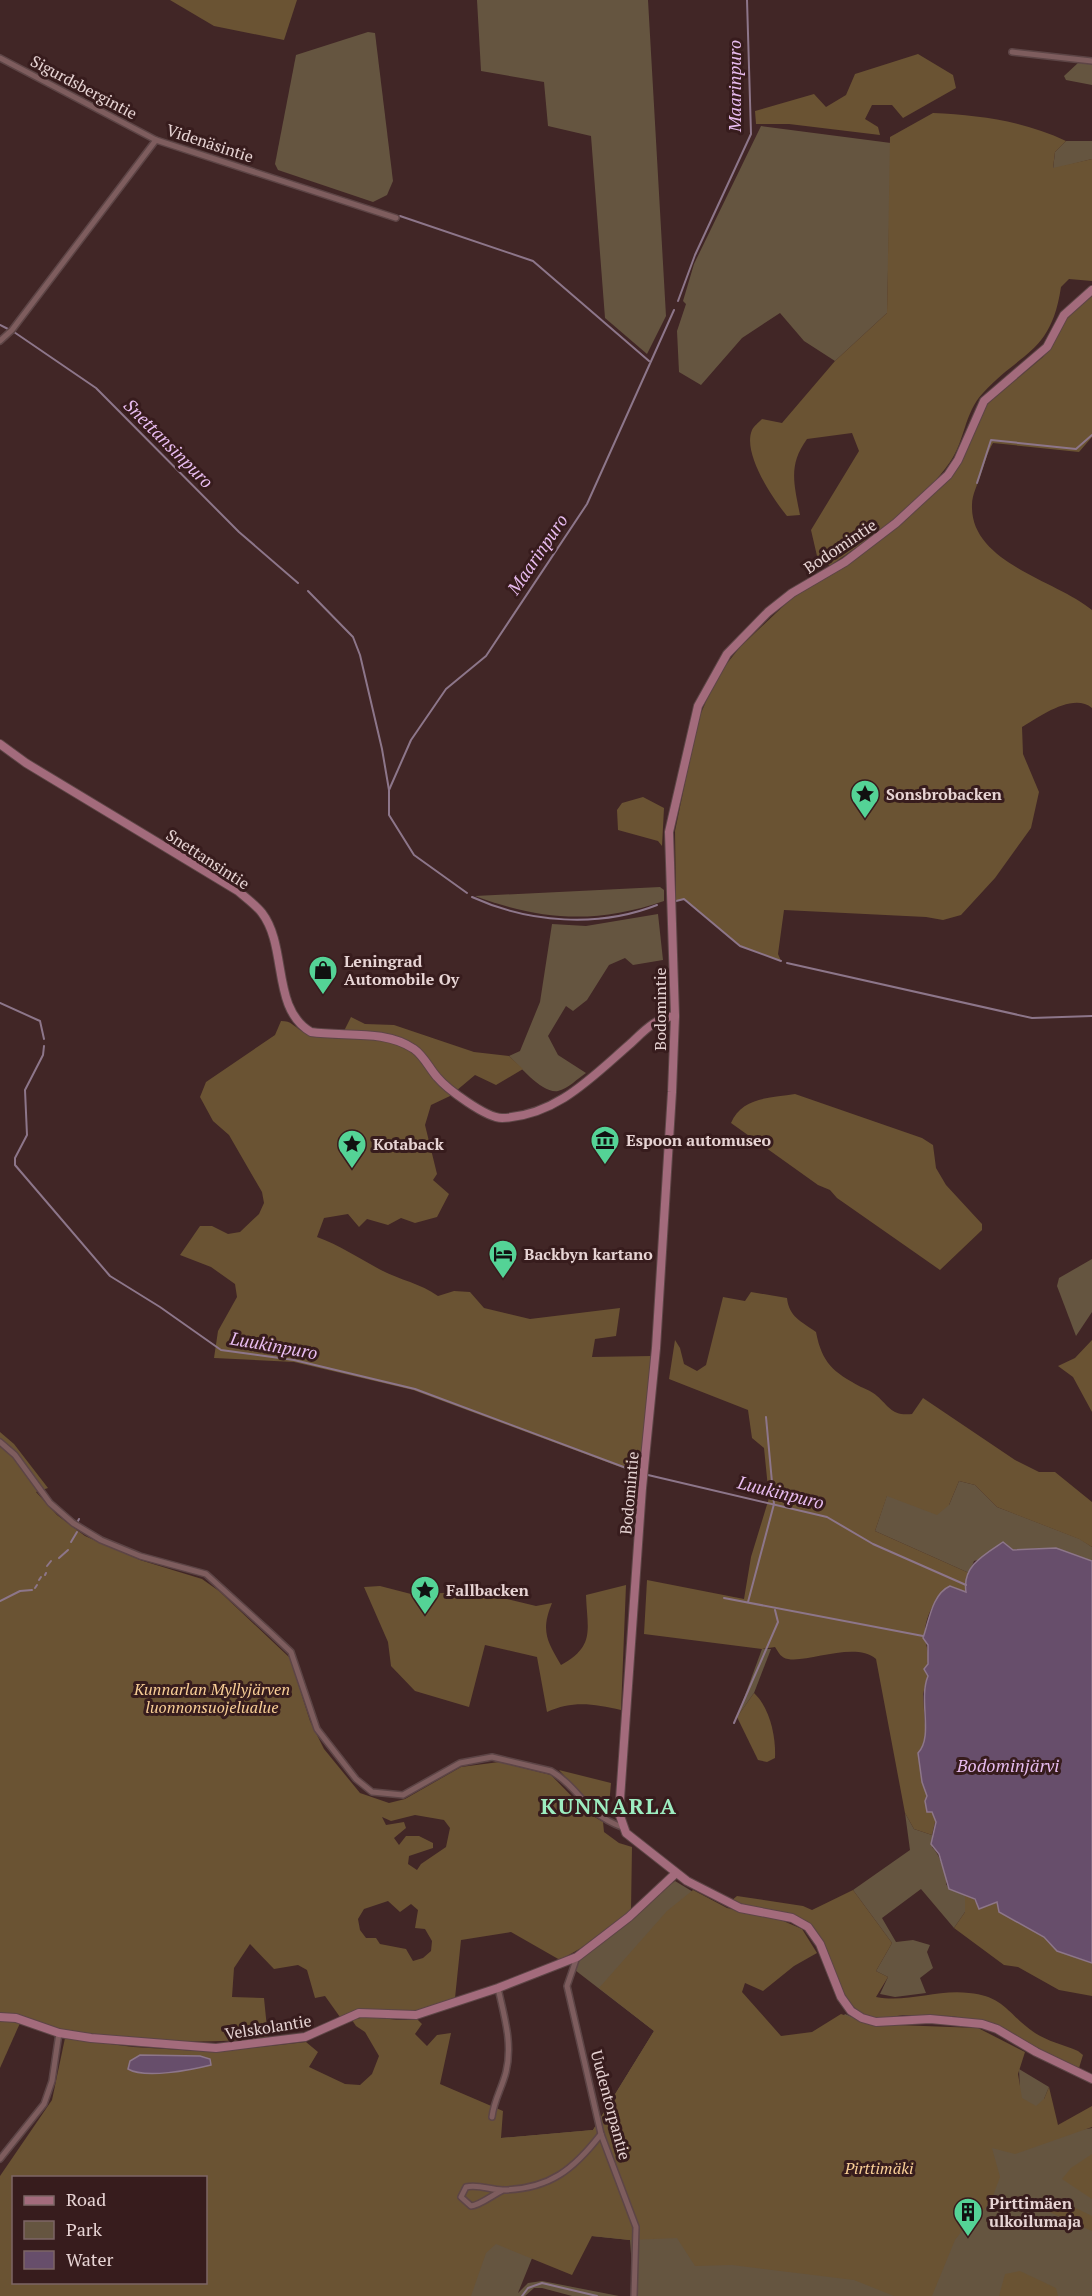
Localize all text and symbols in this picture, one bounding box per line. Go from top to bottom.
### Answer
water label: Maarinpuro [722,40,746,133]
street label: Sigurdsbergintie [27,50,141,124]
street label: Videnäsintie [164,119,256,167]
water label: Snettansinpuro [119,393,219,493]
water label: Maarinpuro [501,509,573,600]
street label: Bodomintie [799,514,881,578]
place icon: Sonsbrobacken [849,778,881,820]
place label: Sonsbrobacken [886,783,1003,805]
street label: Snettansintie [162,824,254,894]
place label: Leningrad Automobile Oy [344,950,460,990]
shop icon: Leningrad Automobile Oy [307,954,339,996]
street label: Bodomintie [649,967,671,1051]
museum icon: Espoon automuseo [589,1124,621,1166]
place icon: Kotaback [336,1128,368,1170]
place label: Espoon automuseo [626,1129,772,1151]
place label: Kotaback [373,1133,444,1155]
hotel icon: Backbyn kartano [487,1238,519,1280]
place label: Backbyn kartano [524,1243,653,1265]
water label: Luukinpuro [227,1325,320,1364]
street label: Bodomintie [614,1451,644,1535]
water label: Luukinpuro [734,1469,827,1514]
place icon: Fallbacken [409,1574,441,1616]
place label: Fallbacken [446,1579,529,1601]
park label: Kunnarlan Myllyjärven luonnonsuojelualue [133,1678,290,1718]
water label: Bodominjärvi [956,1753,1059,1777]
district label: KUNNARLA [541,1791,677,1820]
street label: Velskolantie [223,2009,313,2045]
street label: Uudentorpantie [586,2048,636,2162]
park label: Pirttimäki [844,2157,914,2179]
legend [12,2176,207,2284]
text: Road [66,2187,106,2211]
place label: Pirttimäen ulkoilumaja [989,2192,1081,2232]
building icon: Pirttimäen ulkoilumaja [952,2196,984,2238]
text: Park [66,2217,103,2241]
text: Water [66,2247,113,2271]

